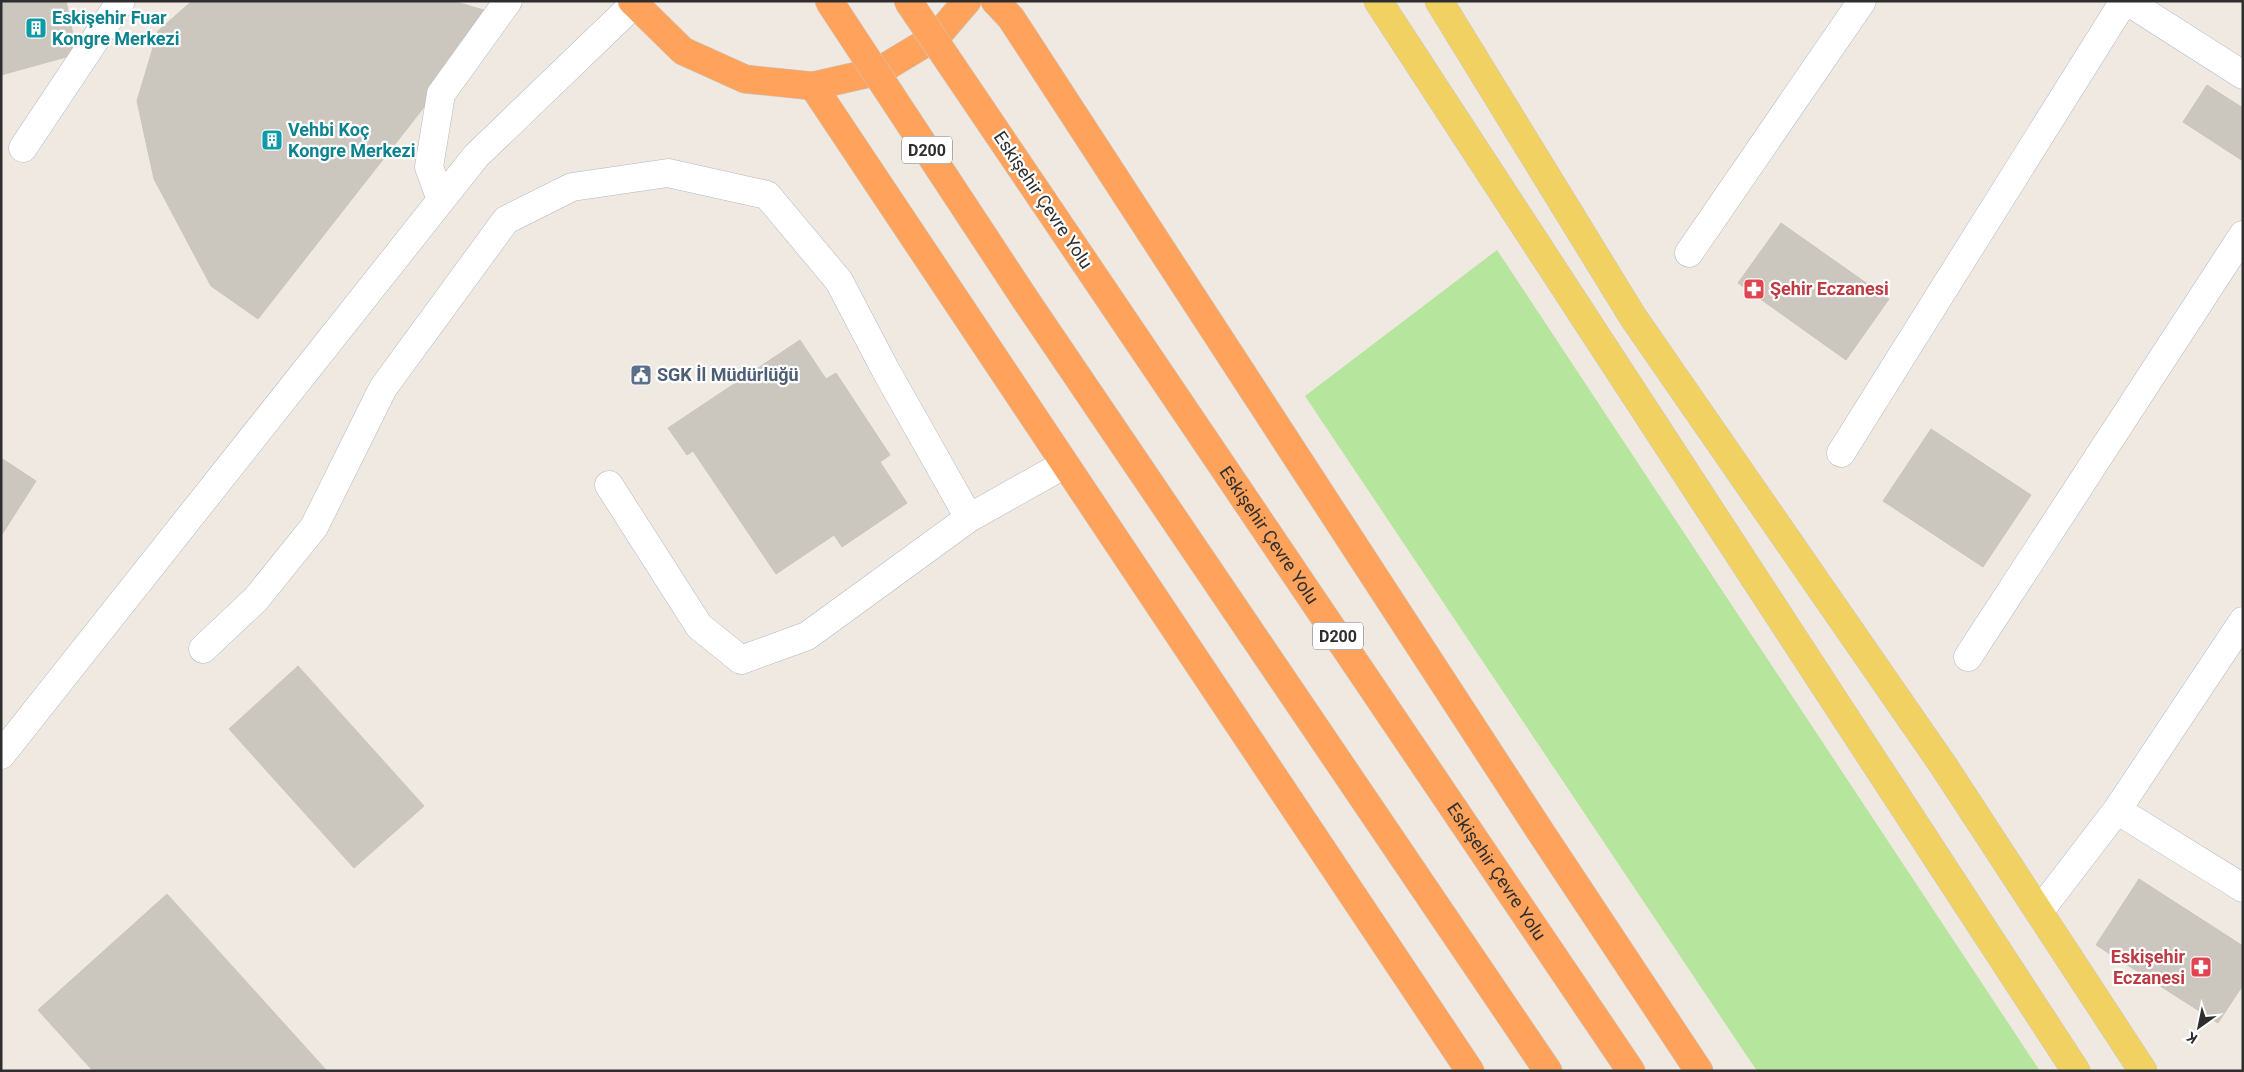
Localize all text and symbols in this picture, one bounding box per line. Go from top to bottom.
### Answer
place label: Eskişehir Fuar Kongre Merkezi [52,7,180,49]
building icon: Eskişehir Fuar Kongre Merkezi [24,16,48,40]
place label: Vehbi Koç Kongre Merkezi [288,119,416,161]
street label: Eskişehir Çevre Yolu [990,127,1097,272]
building icon: Vehbi Koç Kongre Merkezi [260,128,284,152]
road number: D200 [902,136,952,164]
pharmacy icon: Şehir Eczanesi [1742,277,1766,301]
place label: Şehir Eczanesi [1770,278,1889,299]
public building icon: SGK İl Müdürlüğü [629,363,653,387]
place label: SGK İl Müdürlüğü [657,364,799,385]
street label: Eskişehir Çevre Yolu [1216,462,1323,608]
road number: D200 [1313,622,1363,650]
street label: Eskişehir Çevre Yolu [1443,799,1551,944]
place label: Eskişehir Eczanesi [2111,946,2185,988]
pharmacy icon: Eskişehir Eczanesi [2189,955,2213,979]
north arrow [2174,1002,2224,1052]
text: K [2184,1029,2200,1047]

